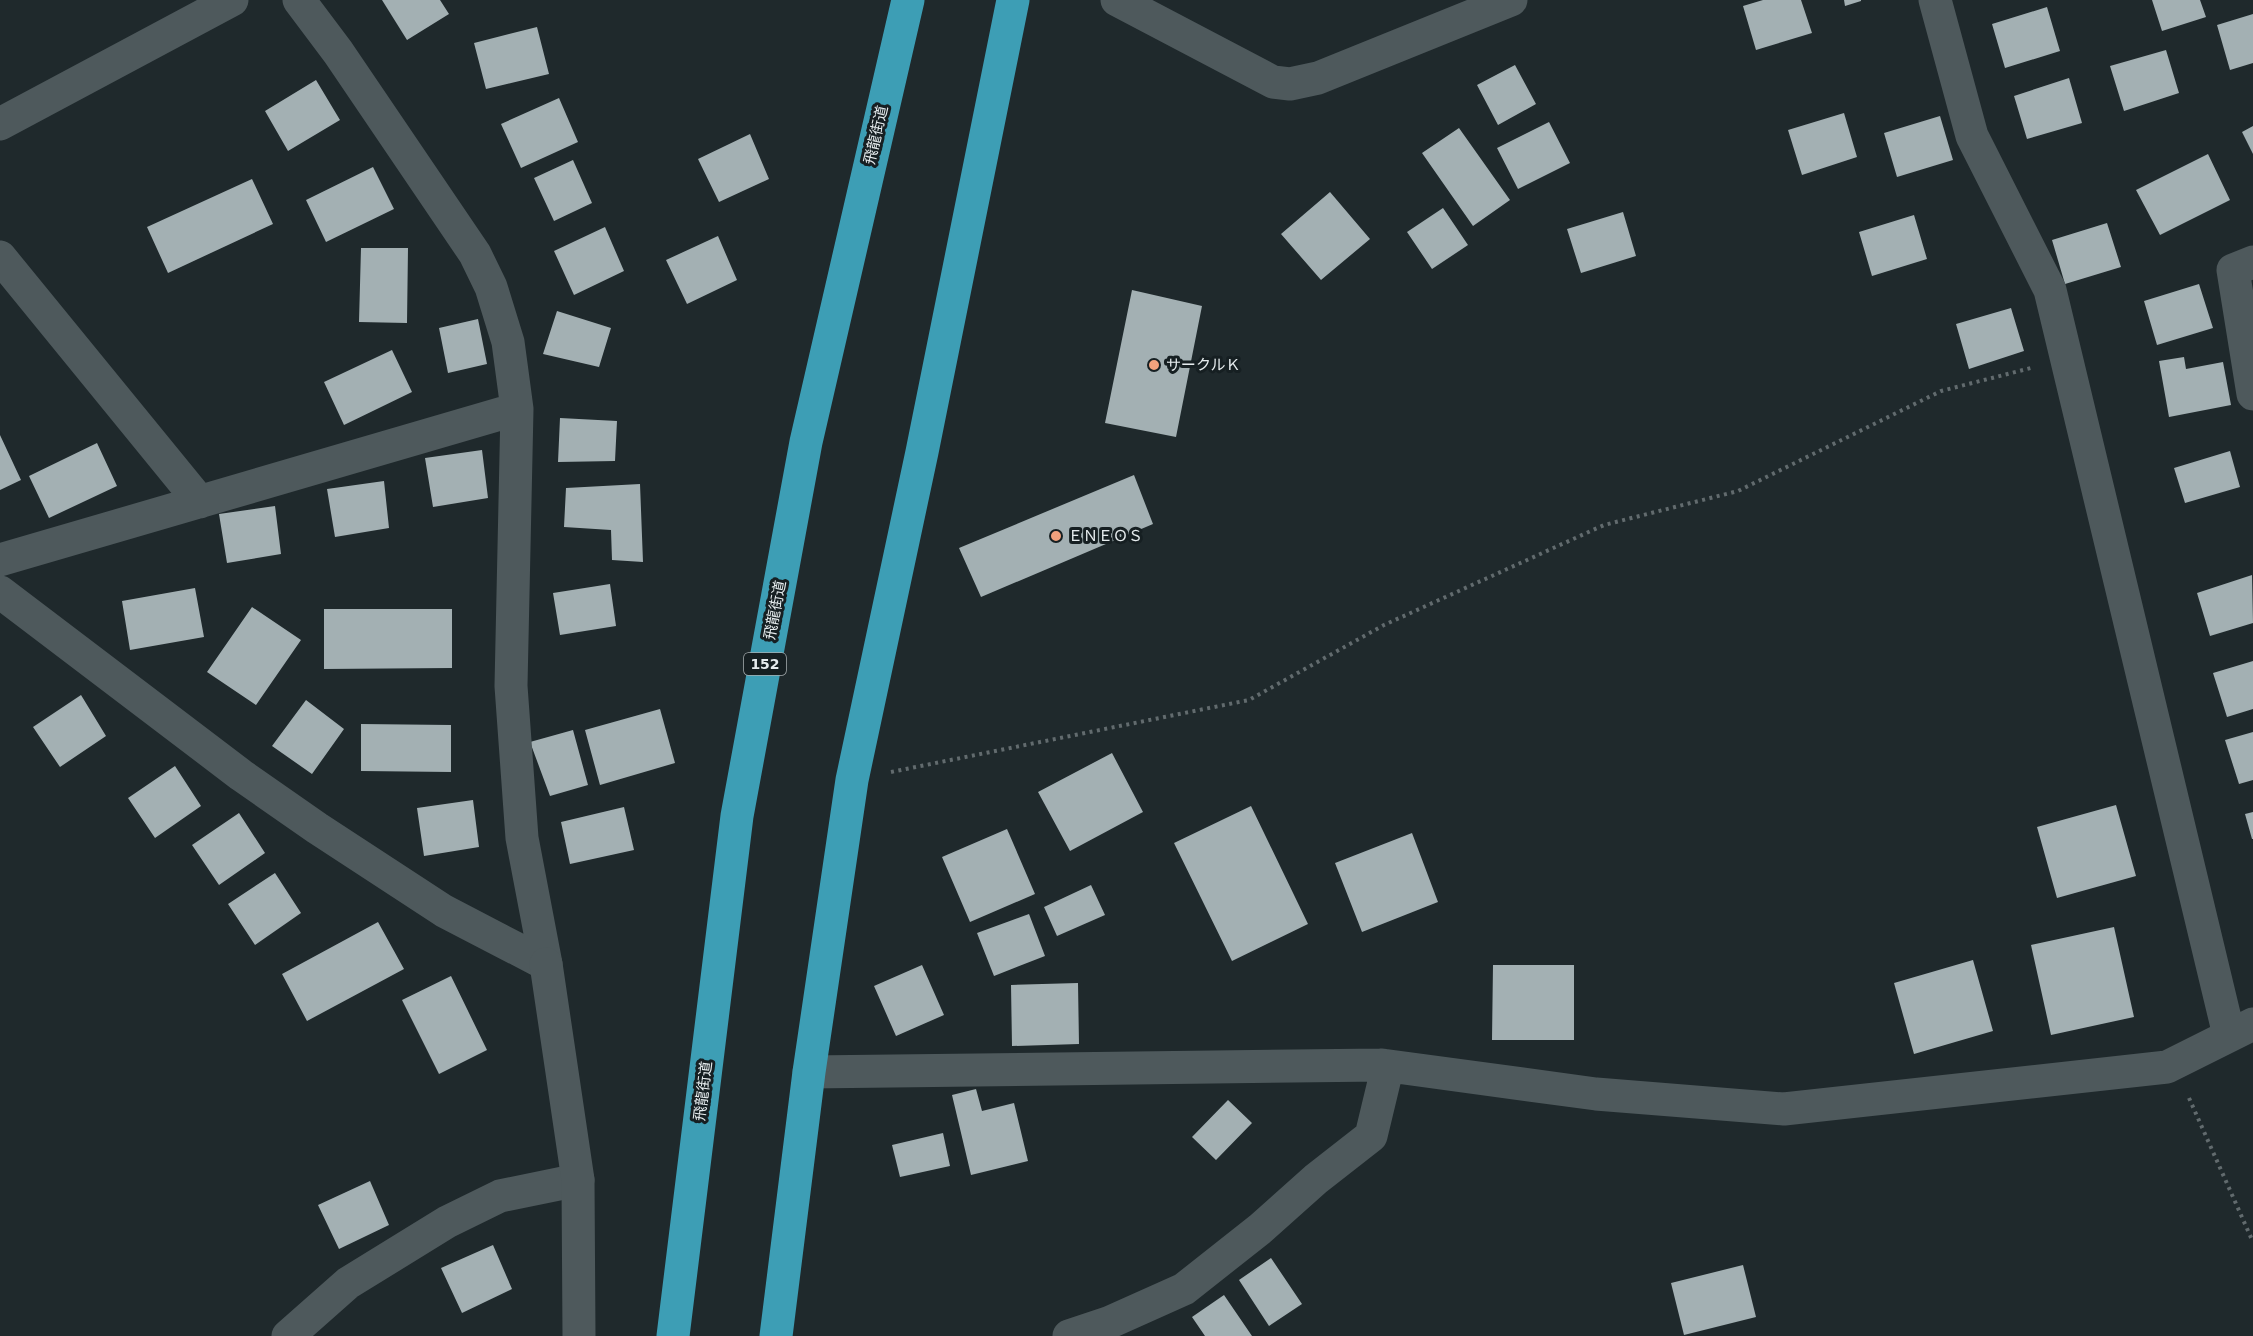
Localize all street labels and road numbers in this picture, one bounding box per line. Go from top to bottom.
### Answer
street label: 飛龍街道 [860,104,892,166]
street label: 飛龍街道 [760,579,790,641]
road number: 152 [744,653,786,675]
street label: 飛龍街道 [690,1060,716,1122]

